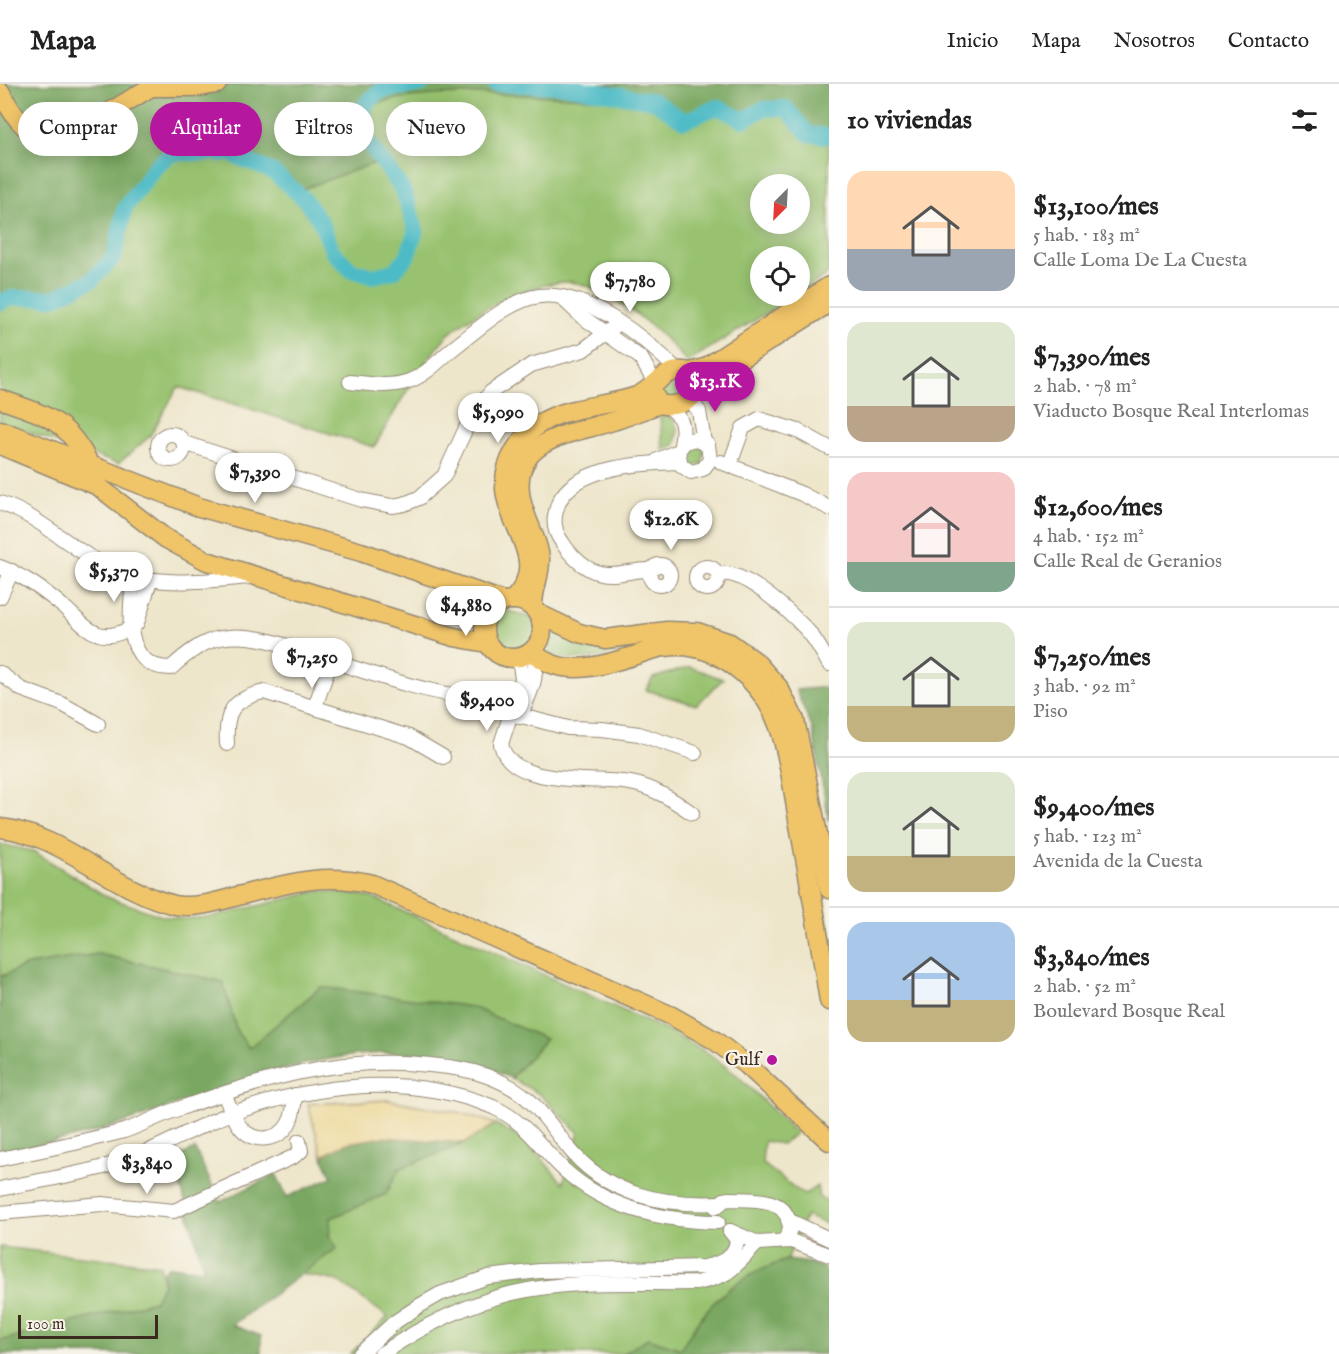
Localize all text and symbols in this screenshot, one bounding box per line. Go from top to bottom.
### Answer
text: Mapa [30,24,96,59]
text: Inicio [947,28,998,55]
text: Mapa [1031,28,1081,55]
text: Nosotros [1114,28,1195,55]
text: Contacto [1228,28,1309,55]
chip: Comprar [18,102,138,156]
chip: Alquilar [150,102,262,156]
chip: Filtros [274,102,374,156]
chip: Nuevo [386,102,487,156]
text: 10 viviendas [847,104,972,137]
icon: filters [1288,104,1321,137]
north arrow [750,174,810,234]
map controls [750,174,810,306]
text: $13,100/mes [1033,190,1159,223]
icon: home [895,195,967,267]
text: 5 hab. · 183 m² [1033,223,1140,248]
button: locate [750,246,810,306]
text: Calle Loma De La Cuesta [1033,248,1247,273]
pin: $7,780 [581,262,679,313]
text: $7,780 [604,269,656,294]
text: $7,390/mes [1033,341,1150,374]
icon: home [895,346,967,418]
pin: $13.1K [666,362,764,413]
text: $13.1K [689,369,741,394]
text: 2 hab. · 78 m² [1033,374,1137,399]
pin: $5,090 [449,393,547,444]
text: Viaducto Bosque Real Interlomas [1033,399,1309,424]
text: $5,090 [472,400,524,425]
pin: $7,390 [206,453,304,504]
text: $7,390 [229,460,281,485]
text: $12,600/mes [1033,491,1163,524]
icon: home [895,496,967,568]
pin: $12.6K [622,500,720,551]
text: $12.6K [643,507,699,532]
text: 4 hab. · 152 m² [1033,524,1144,549]
text: Calle Real de Geranios [1033,549,1222,574]
pin: $5,370 [65,552,163,603]
text: $5,370 [89,559,139,584]
pin: $4,880 [417,586,515,637]
text: $4,880 [440,593,492,618]
pin: $7,250 [263,638,361,689]
text: $7,250/mes [1033,641,1151,674]
text: $7,250 [286,645,338,670]
icon: home [895,646,967,718]
text: 3 hab. · 92 m² [1033,674,1136,699]
pin: $9,400 [438,681,536,732]
text: $9,400 [459,688,515,713]
text: Piso [1033,699,1068,724]
text: $9,400/mes [1033,791,1155,824]
icon: home [895,796,967,868]
text: 5 hab. · 123 m² [1033,824,1142,849]
text: Avenida de la Cuesta [1033,849,1203,874]
text: $3,840/mes [1033,941,1150,974]
icon: home [895,946,967,1018]
text: 2 hab. · 52 m² [1033,974,1136,999]
text: Boulevard Bosque Real [1033,999,1225,1024]
place label: Gulf [725,1049,763,1072]
marker: Gulf [765,1053,779,1067]
pin: $3,840 [98,1144,196,1195]
text: $3,840 [121,1151,173,1176]
scale bar [18,1312,158,1340]
text: 100 m [27,1315,64,1335]

